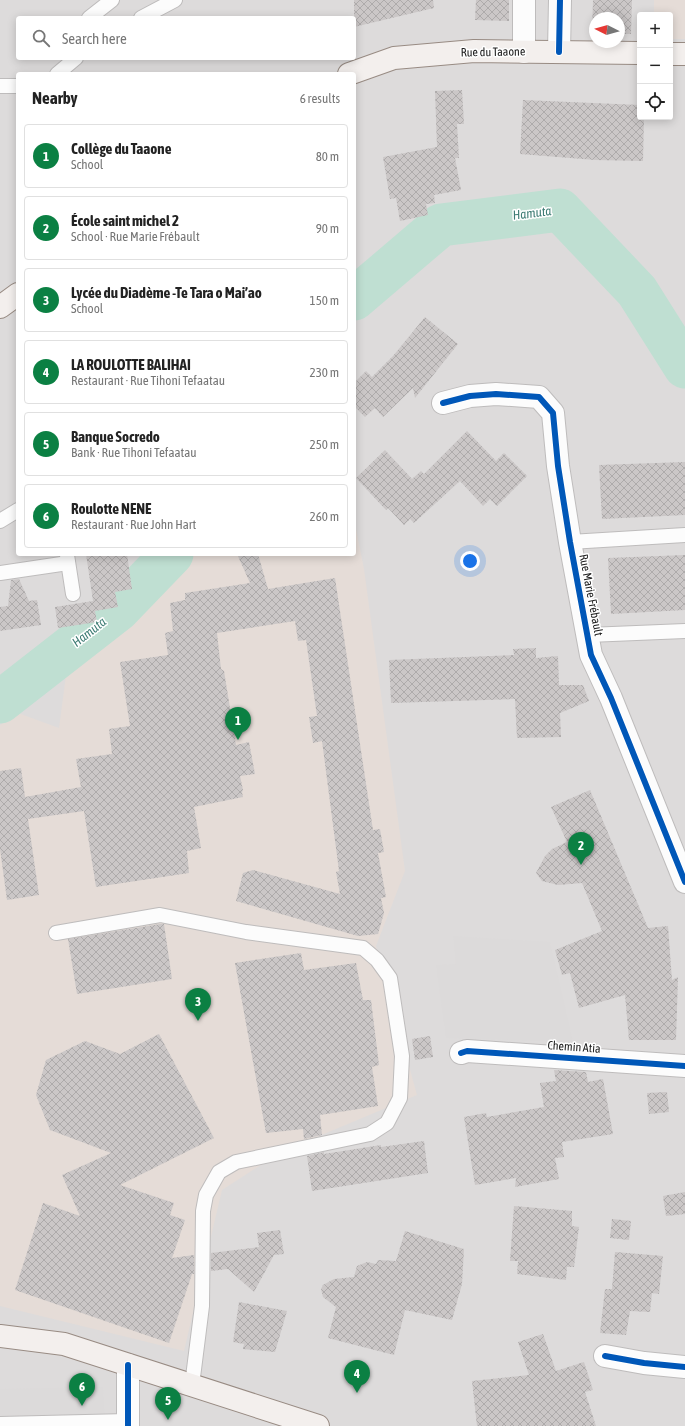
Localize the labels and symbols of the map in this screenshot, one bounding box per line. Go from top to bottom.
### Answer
north arrow [589,12,625,48]
street label: Rue du Taaone [461,44,525,60]
water label: Hamuta [512,203,552,223]
your location [460,551,480,571]
street label: Rue Marie Frébault [576,553,606,638]
water label: Hamuta [69,614,109,650]
pin: 1 [225,707,251,740]
pin: 2 [568,832,594,865]
pin: 3 [185,988,211,1021]
street label: Chemin Atia [547,1038,601,1056]
pin: 4 [344,1360,370,1393]
pin: 6 [69,1373,95,1406]
pin: 5 [155,1387,181,1420]

